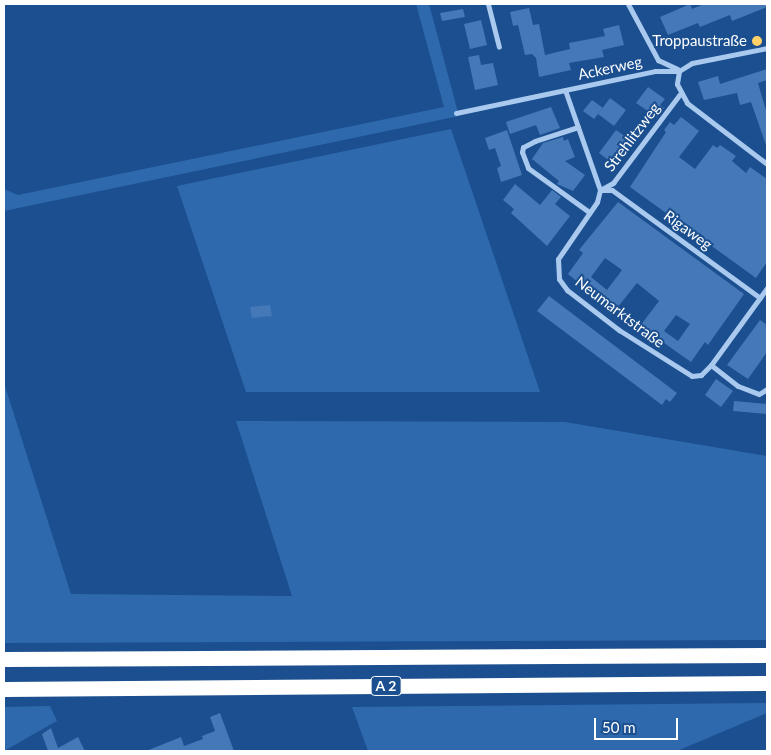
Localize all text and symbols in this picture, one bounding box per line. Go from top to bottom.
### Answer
place label: Troppaustraße [652,32,747,50]
marker: Troppaustraße [751,35,763,47]
street label: Ackerweg [576,52,644,84]
street label: Strehlitzweg [600,99,664,175]
street label: Rigaweg [660,206,716,254]
street label: Neumarktstraße [572,273,668,351]
road number: A 2 [370,674,402,698]
scale bar [596,708,680,740]
text: 50 m [602,718,636,736]

